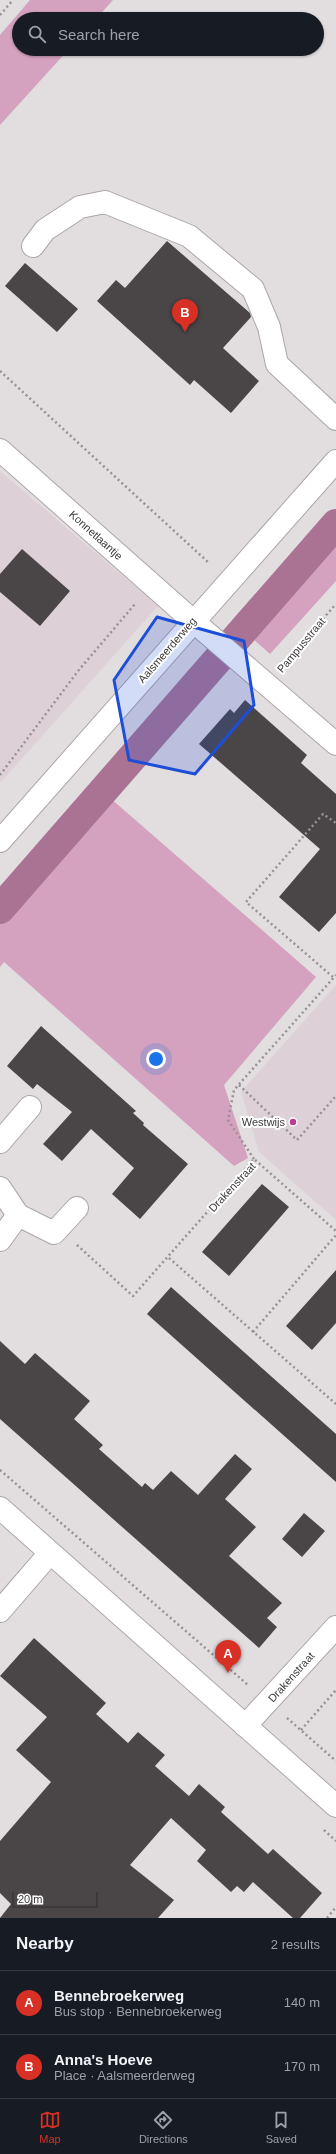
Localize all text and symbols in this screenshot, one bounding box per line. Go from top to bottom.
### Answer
search box [12,12,324,56]
icon: search [26,23,48,45]
text: Search here [58,26,140,43]
pin: B [172,299,198,332]
street label: Konnetlaantje [67,508,125,562]
street label: Aalsmeerderweg [135,615,199,685]
street label: Pampusstraat [275,615,327,675]
your location [146,1049,166,1069]
place label: Westwijs [242,1116,285,1128]
marker: Westwijs [288,1117,298,1127]
street label: Drakenstraat [206,1160,258,1214]
pin: A [215,1640,241,1673]
street label: Drakenstraat [265,1650,317,1704]
scale bar [12,1890,98,1909]
text: 20 m [18,1893,42,1905]
text: Nearby [16,1934,74,1953]
text: 2 results [271,1937,320,1952]
text: Bennebroekerweg [54,1987,184,2004]
text: A [24,1995,34,2010]
text: 140 m [284,1995,320,2010]
text: Bus stop · Bennebroekerweg [54,2004,222,2019]
text: Anna's Hoeve [54,2051,153,2068]
text: B [24,2059,34,2074]
text: 170 m [284,2059,320,2074]
text: Place · Aalsmeerderweg [54,2068,195,2083]
tab: Map [39,2109,61,2145]
tab: Directions [139,2109,188,2145]
tab: Saved [266,2109,297,2145]

